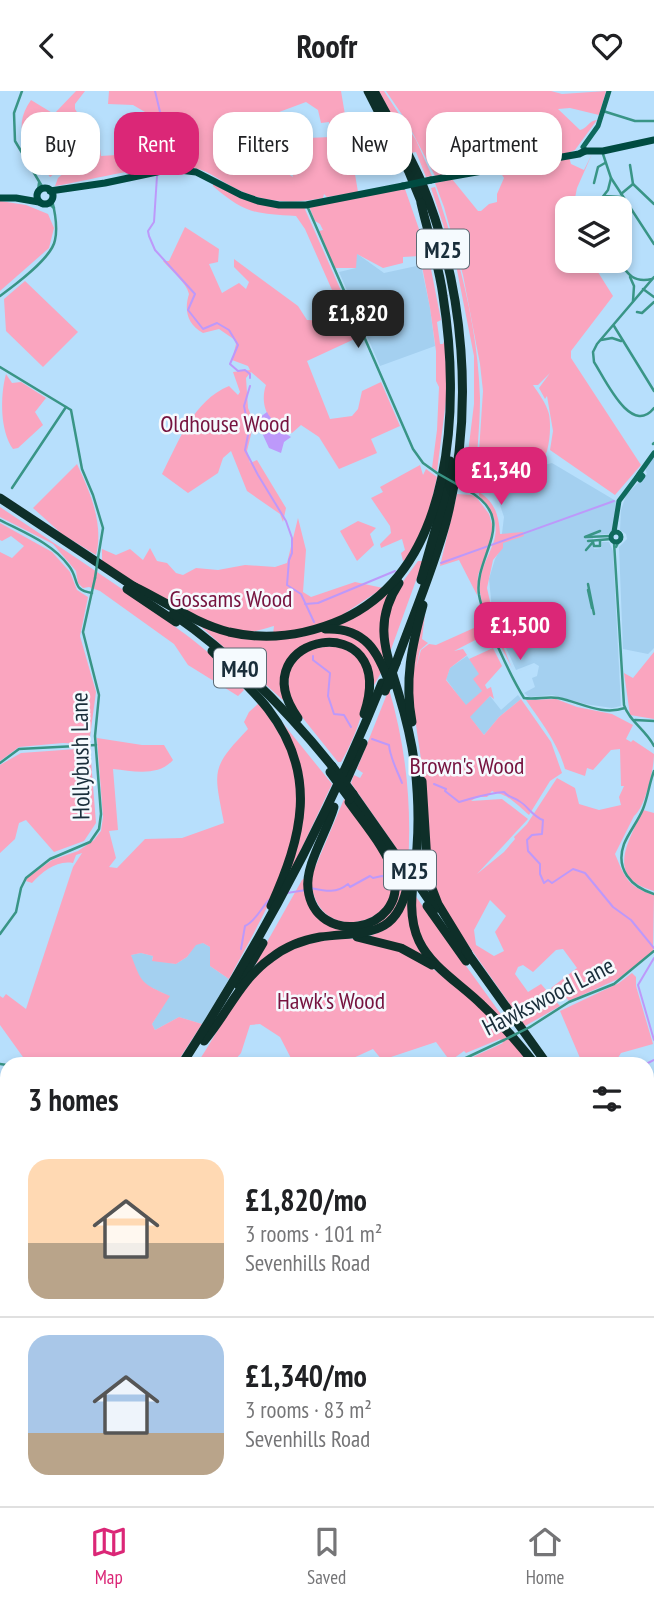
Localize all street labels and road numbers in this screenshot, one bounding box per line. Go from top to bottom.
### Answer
road number: M25 [417,230,469,269]
road number: M40 [214,649,266,687]
street label: Hollybush Lane [63,692,97,820]
road number: M25 [384,851,436,890]
street label: Hawkswood Lane [477,950,619,1042]

